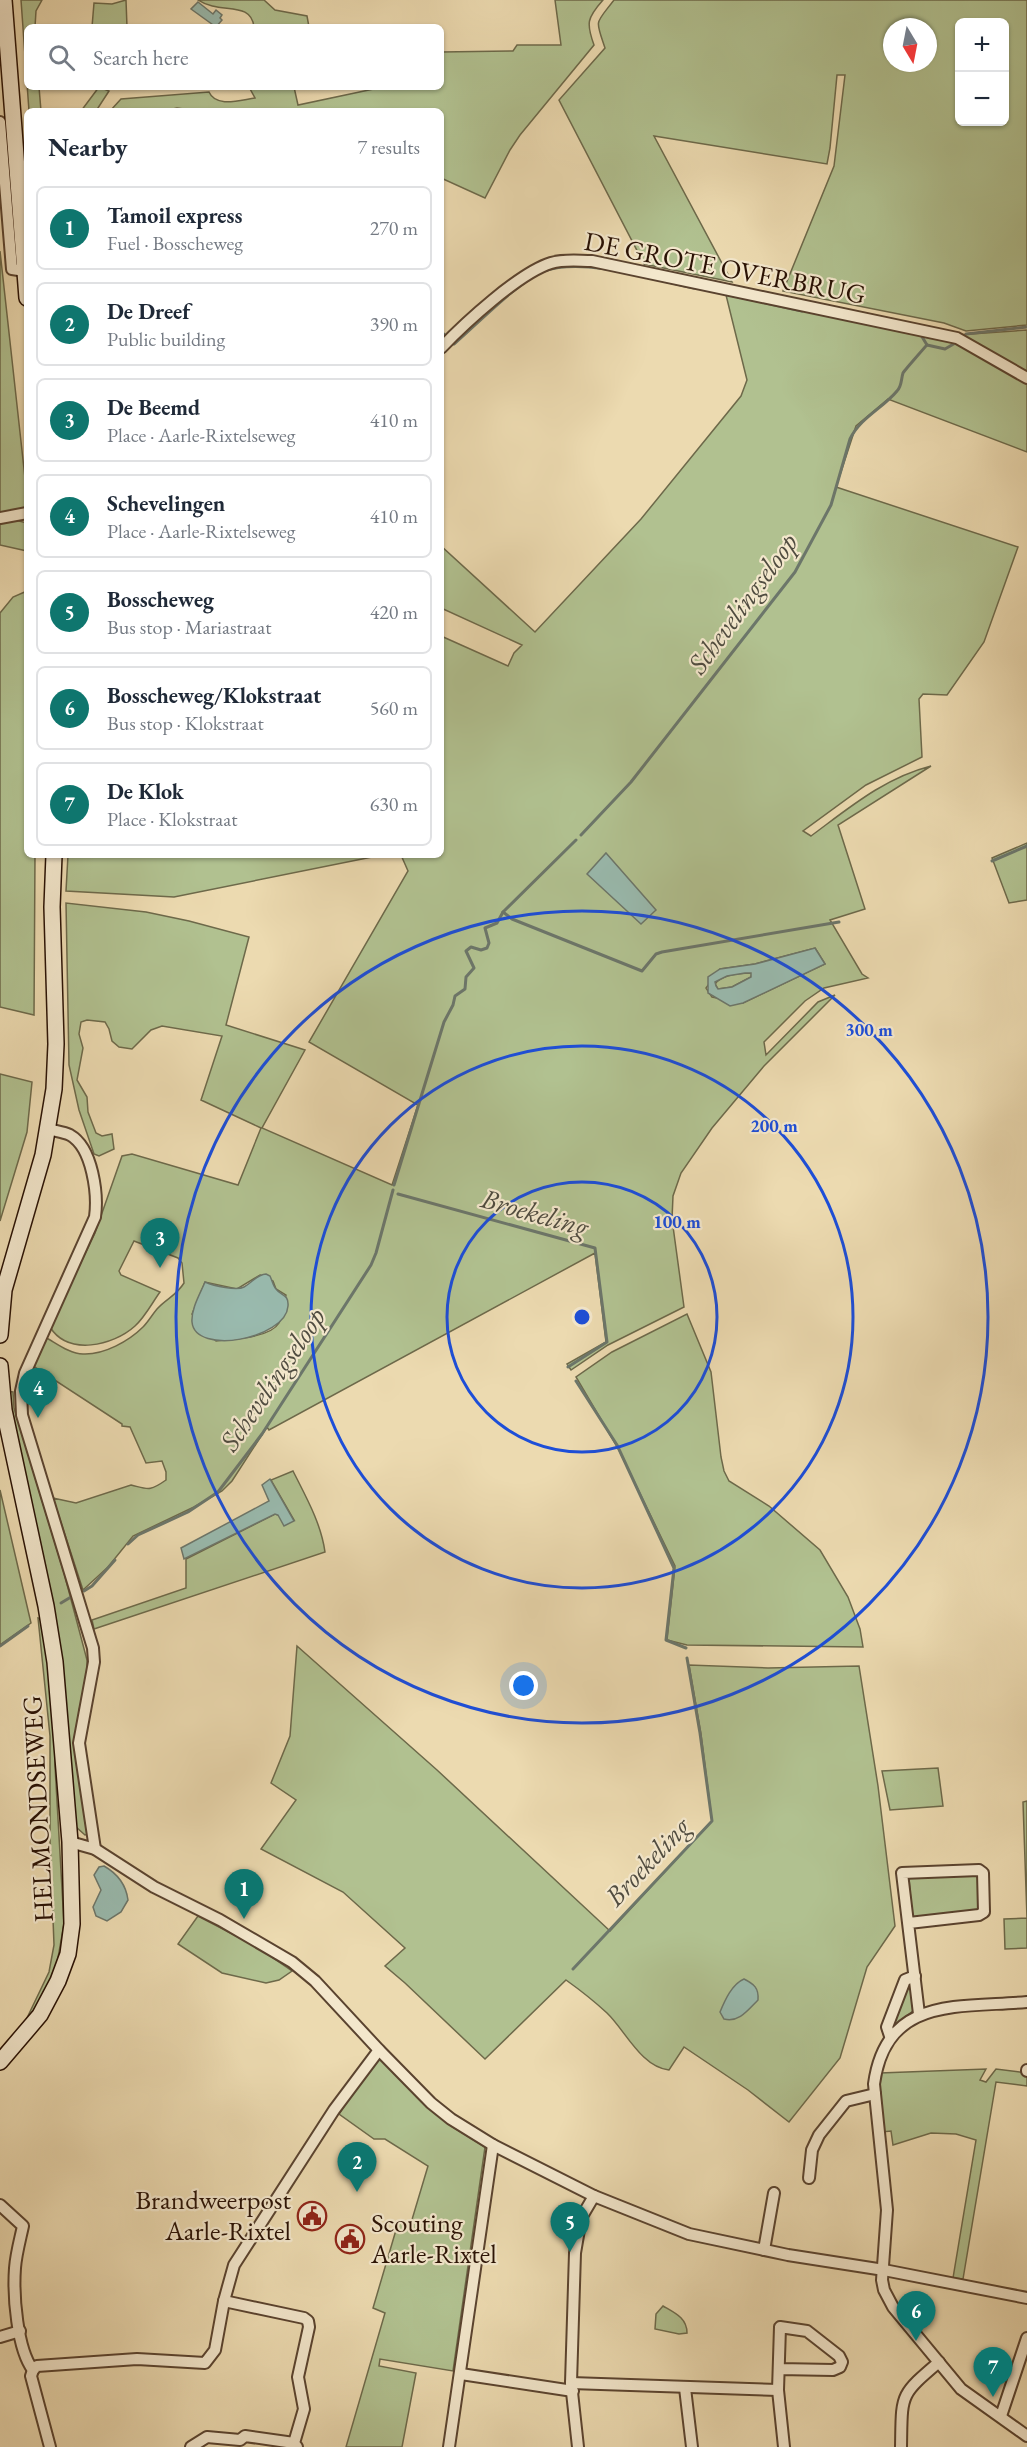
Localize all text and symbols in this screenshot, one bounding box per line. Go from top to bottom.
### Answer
north arrow [883,18,937,72]
map controls [955,18,1009,126]
button: + [955,18,1009,72]
search box [24,24,444,90]
icon: search [45,41,78,74]
text: Search here [93,43,188,72]
button: − [955,72,1009,126]
text: Nearby [48,130,128,164]
text: 7 results [357,134,420,160]
text: Tamoil express [107,201,242,230]
text: 1 [64,215,75,241]
text: 270 m [370,215,418,241]
street label: DE GROTE OVERBRUG [582,223,869,312]
text: Fuel · Bosscheweg [107,230,243,256]
text: De Dreef [107,297,190,326]
text: 2 [64,311,75,337]
text: 390 m [370,311,418,337]
text: Public building [107,326,225,352]
text: De Beemd [107,393,200,422]
text: 3 [64,407,75,433]
text: 410 m [370,407,418,433]
text: Place · Aarle-Rixtelseweg [107,422,296,448]
text: Schevelingen [107,489,225,518]
text: 4 [64,503,75,529]
text: 410 m [370,503,418,529]
text: Place · Aarle-Rixtelseweg [107,518,296,544]
water label: Schevelingseloop [678,525,806,681]
text: Bosscheweg [107,585,214,614]
text: 5 [64,599,75,625]
text: 420 m [370,599,418,625]
text: Bus stop · Mariastraat [107,614,272,640]
text: Bosscheweg/Klokstraat [107,681,321,710]
text: 6 [64,695,75,721]
text: 560 m [370,695,418,721]
text: Bus stop · Klokstraat [107,710,264,736]
text: De Klok [107,777,184,806]
text: 7 [64,791,75,817]
text: 630 m [370,791,418,817]
text: Place · Klokstraat [107,806,237,832]
text: 300 m [845,1018,893,1041]
text: 200 m [750,1114,798,1137]
water label: Broekeling [476,1179,594,1245]
text: 100 m [653,1210,701,1233]
pin: 3 [140,1218,180,1268]
water label: Schevelingseloop [210,1300,333,1458]
centre of rings [572,1307,592,1327]
pin: 4 [18,1368,57,1418]
your location [509,1671,538,1700]
street label: HELMONDSEWEG [14,1695,61,1923]
water label: Broekeling [596,1808,699,1914]
pin: 1 [224,1870,264,1919]
pin: 2 [338,2142,376,2192]
place label: Brandweerpost Aarle-Rixtel [135,2182,292,2248]
public building icon: Brandweerpost Aarle-Rixtel [296,2200,328,2232]
pin: 5 [550,2202,590,2252]
place label: Scouting Aarle-Rixtel [370,2205,497,2271]
public building icon: Scouting Aarle-Rixtel [334,2223,366,2255]
pin: 6 [896,2292,936,2341]
pin: 7 [974,2348,1012,2397]

